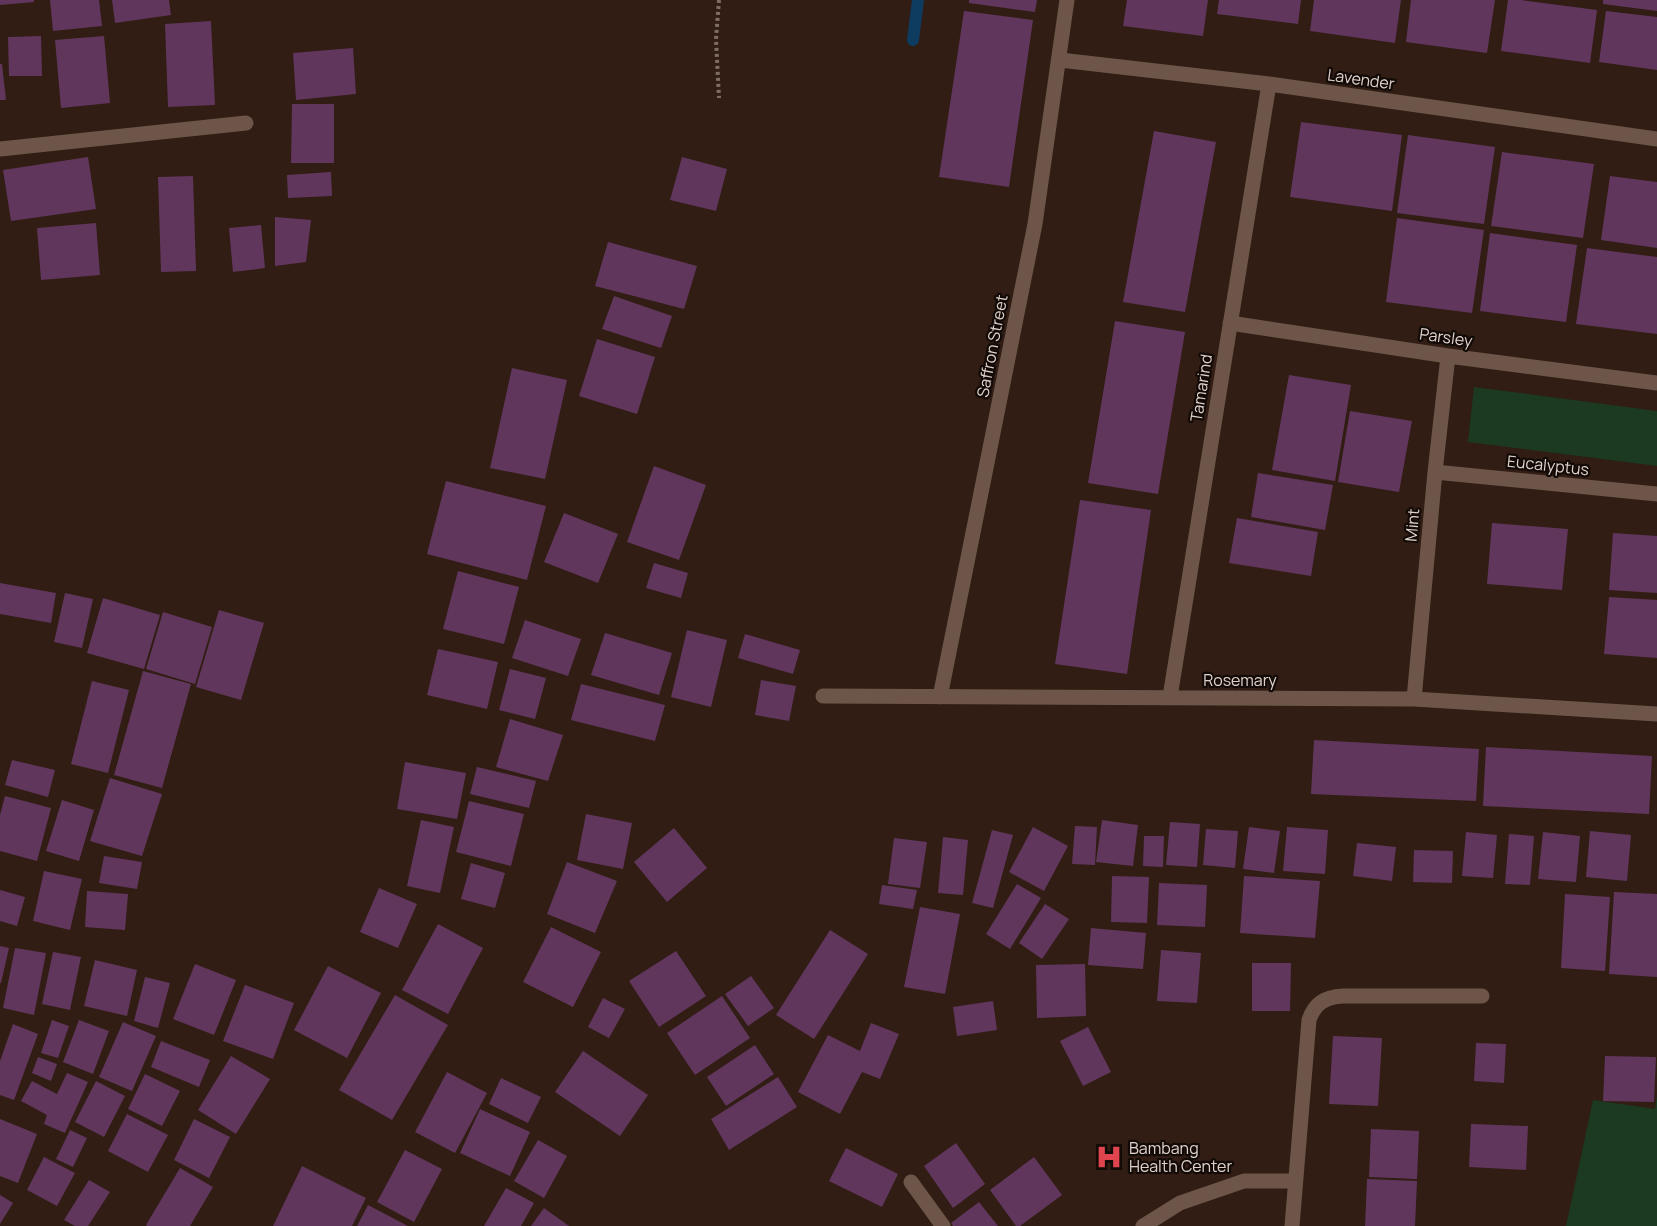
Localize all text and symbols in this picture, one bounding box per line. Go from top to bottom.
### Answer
street label: Lavender [1326,63,1396,95]
street label: Saffron Street [971,293,1013,399]
street label: Parsley [1418,322,1475,352]
street label: Tamarind [1185,353,1217,423]
street label: Eucalyptus [1506,450,1590,480]
street label: Mint [1400,508,1424,542]
street label: Rosemary [1203,669,1277,691]
place label: Bambang Health Center [1129,1137,1232,1177]
hospital icon: Bambang Health Center [1094,1142,1124,1172]

